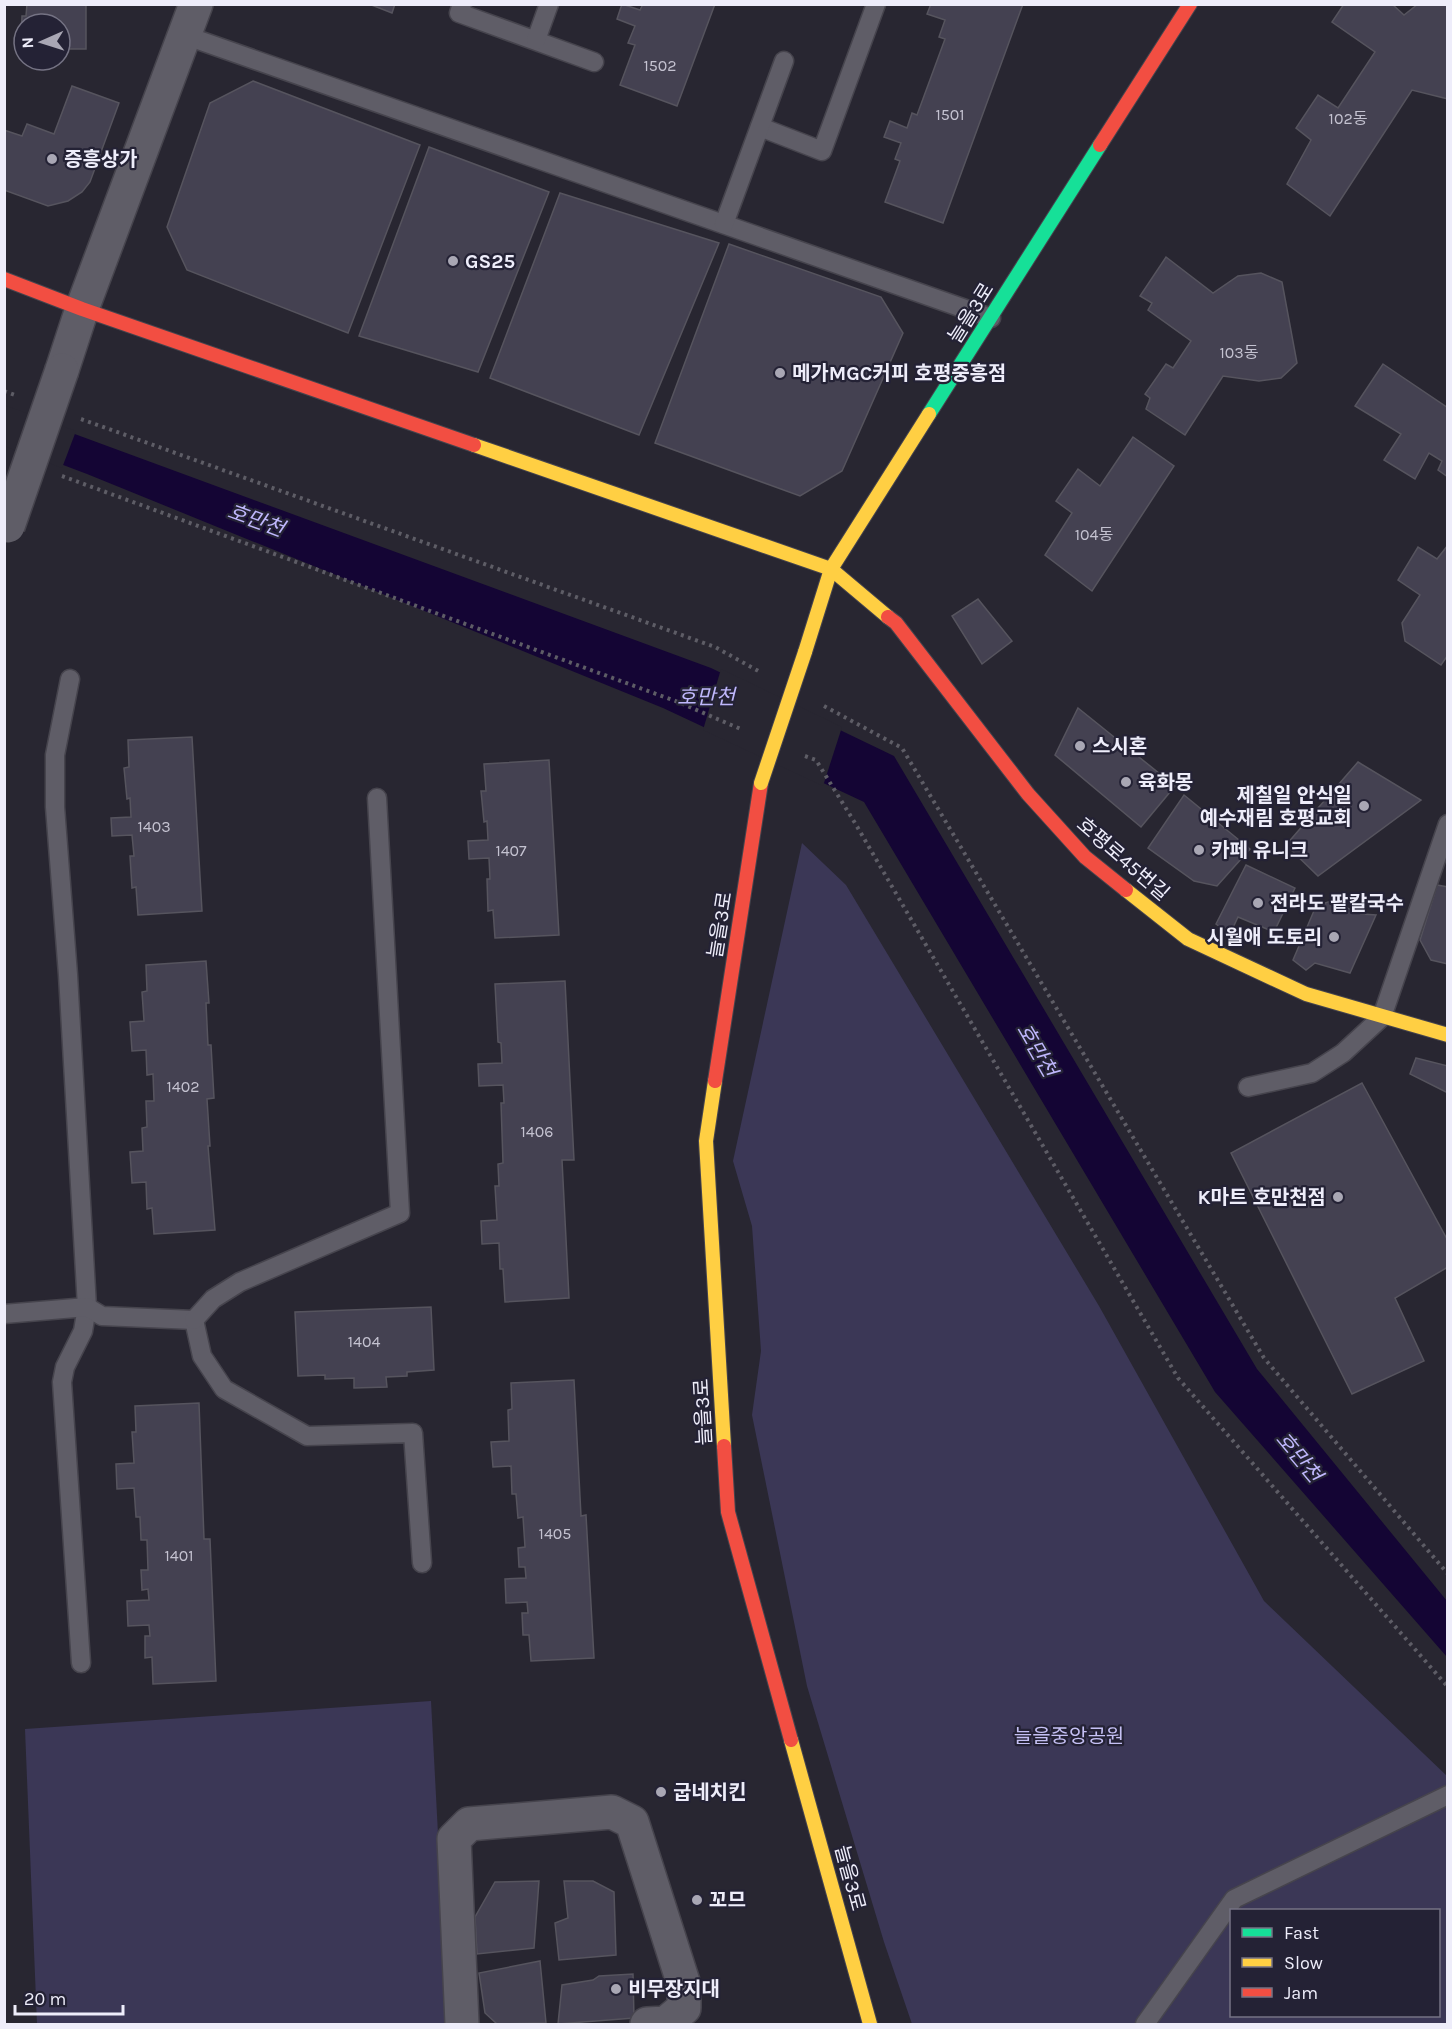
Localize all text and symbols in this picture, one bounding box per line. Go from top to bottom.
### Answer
north arrow [12,12,72,72]
text: N [18,37,37,49]
house number: 1502 [643,56,677,75]
house number: 1501 [935,105,965,124]
house number: 102동 [1329,109,1368,128]
place label: 증흥상가 [64,148,138,171]
marker: 증흥상가 [45,152,59,166]
place label: GS25 [465,250,515,273]
marker: GS25 [446,254,460,268]
street label: 늘을3로 [943,278,999,348]
house number: 103동 [1220,343,1259,362]
place label: 메가MGC커피 호평중흥점 [792,362,1006,385]
marker: 메가MGC커피 호평중흥점 [773,366,787,380]
water label: 호만천 [225,499,290,542]
house number: 104동 [1075,525,1113,544]
water label: 호만천 [677,685,738,709]
place label: 스시혼 [1092,735,1147,758]
marker: 스시혼 [1073,739,1087,753]
place label: 육화몽 [1138,771,1193,794]
marker: 육화몽 [1119,775,1133,789]
place label: 제칠일 안식일 예수재림 호평교회 [1200,784,1352,830]
marker: 제칠일 안식일 예수재림 호평교회 [1357,799,1371,813]
street label: 호평로45번길 [1072,813,1174,905]
house number: 1403 [137,817,171,836]
place label: 카페 유니크 [1211,839,1308,862]
house number: 1407 [495,841,527,860]
marker: 카페 유니크 [1192,843,1206,857]
street label: 늘을3로 [703,890,737,960]
place label: 전라도 팥칼국수 [1270,892,1404,915]
marker: 전라도 팥칼국수 [1251,896,1265,910]
place label: 시월애 도토리 [1207,926,1322,949]
marker: 시월애 도토리 [1327,930,1341,944]
water label: 호만천 [1012,1019,1063,1083]
house number: 1402 [167,1077,200,1096]
house number: 1406 [521,1122,553,1141]
place label: K마트 호만천점 [1197,1186,1326,1209]
marker: K마트 호만천점 [1331,1190,1345,1204]
house number: 1404 [348,1332,380,1351]
street label: 늘을3로 [690,1378,716,1446]
water label: 호만천 [1271,1427,1329,1489]
house number: 1405 [539,1524,571,1543]
house number: 1401 [164,1546,194,1565]
park label: 늘을중앙공원 [1014,1725,1124,1748]
place label: 굽네치킨 [673,1781,747,1804]
marker: 굽네치킨 [654,1785,668,1799]
street label: 늘을3로 [830,1843,870,1913]
place label: 꼬므 [709,1889,746,1912]
marker: 꼬므 [690,1893,704,1907]
legend [1230,1909,1440,2017]
text: Fast [1284,1922,1319,1944]
text: Slow [1284,1952,1323,1974]
scale bar [15,1978,123,2016]
place label: 비무장지대 [628,1978,720,2001]
marker: 비무장지대 [609,1982,623,1996]
text: Jam [1284,1982,1318,2004]
text: 20 m [24,1988,66,2010]

